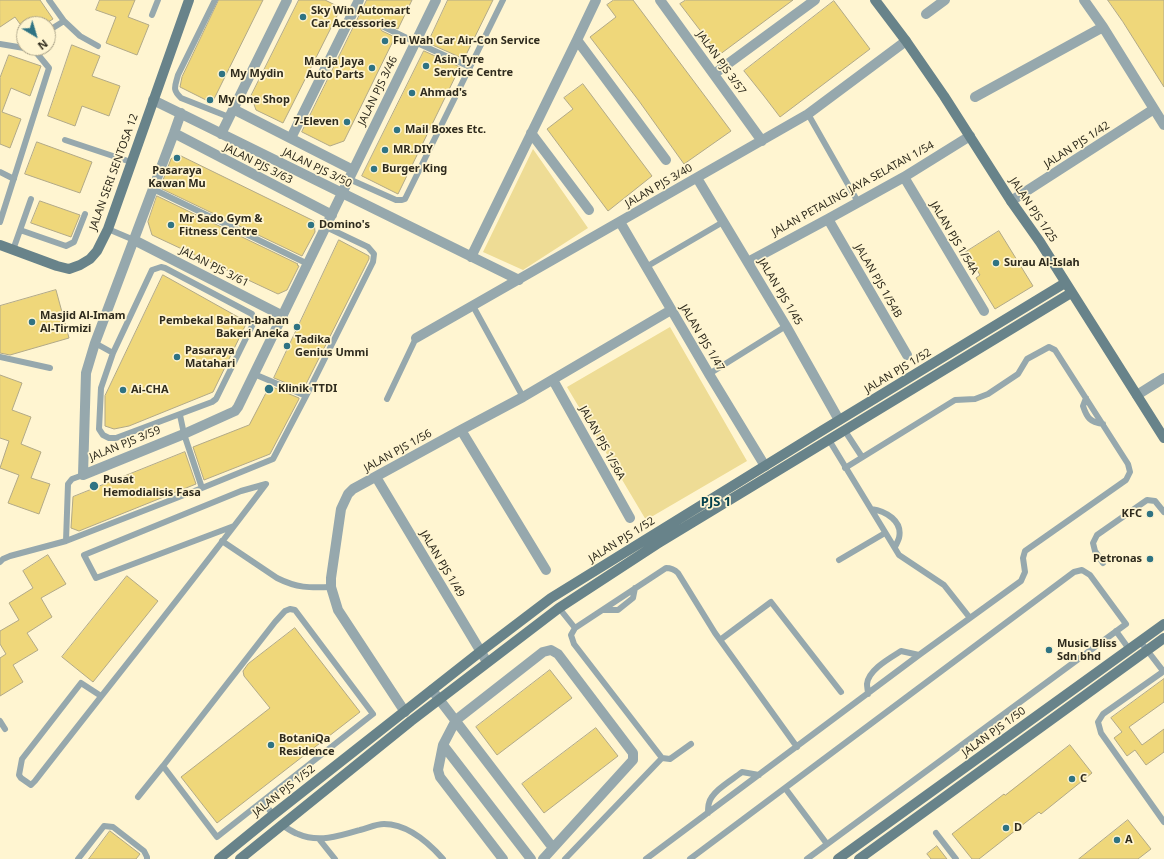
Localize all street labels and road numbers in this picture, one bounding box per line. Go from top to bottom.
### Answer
street label: JALAN PJS 3/57 [693,29,749,97]
street label: JALAN PJS 3/46 [356,54,400,128]
street label: JALAN SERI SENTOSA 12 [87,112,141,232]
street label: JALAN PJS 1/42 [1042,119,1112,171]
street label: JALAN PETALING JAYA SELATAN 1/54 [770,139,936,239]
street label: JALAN PJS 3/63 [221,141,295,187]
street label: JALAN PJS 3/50 [280,146,354,190]
street label: JALAN PJS 3/40 [623,161,695,211]
street label: JALAN PJS 1/25 [1006,175,1060,245]
street label: JALAN PJS 1/54A [927,199,981,277]
street label: JALAN PJS 1/54B [852,242,904,320]
street label: JALAN PJS 3/61 [177,244,251,290]
street label: JALAN PJS 1/45 [755,256,805,328]
street label: JALAN PJS 1/47 [677,302,727,374]
street label: JALAN PJS 1/52 [862,346,934,396]
street label: JALAN PJS 1/56A [576,404,628,482]
street label: JALAN PJS 3/59 [87,424,163,464]
street label: JALAN PJS 1/56 [362,427,434,475]
street label: JALAN PJS 1/52 [586,514,658,566]
street label: JALAN PJS 1/49 [417,528,467,600]
street label: JALAN PJS 1/50 [960,704,1028,760]
street label: JALAN PJS 1/52 [250,763,318,819]

